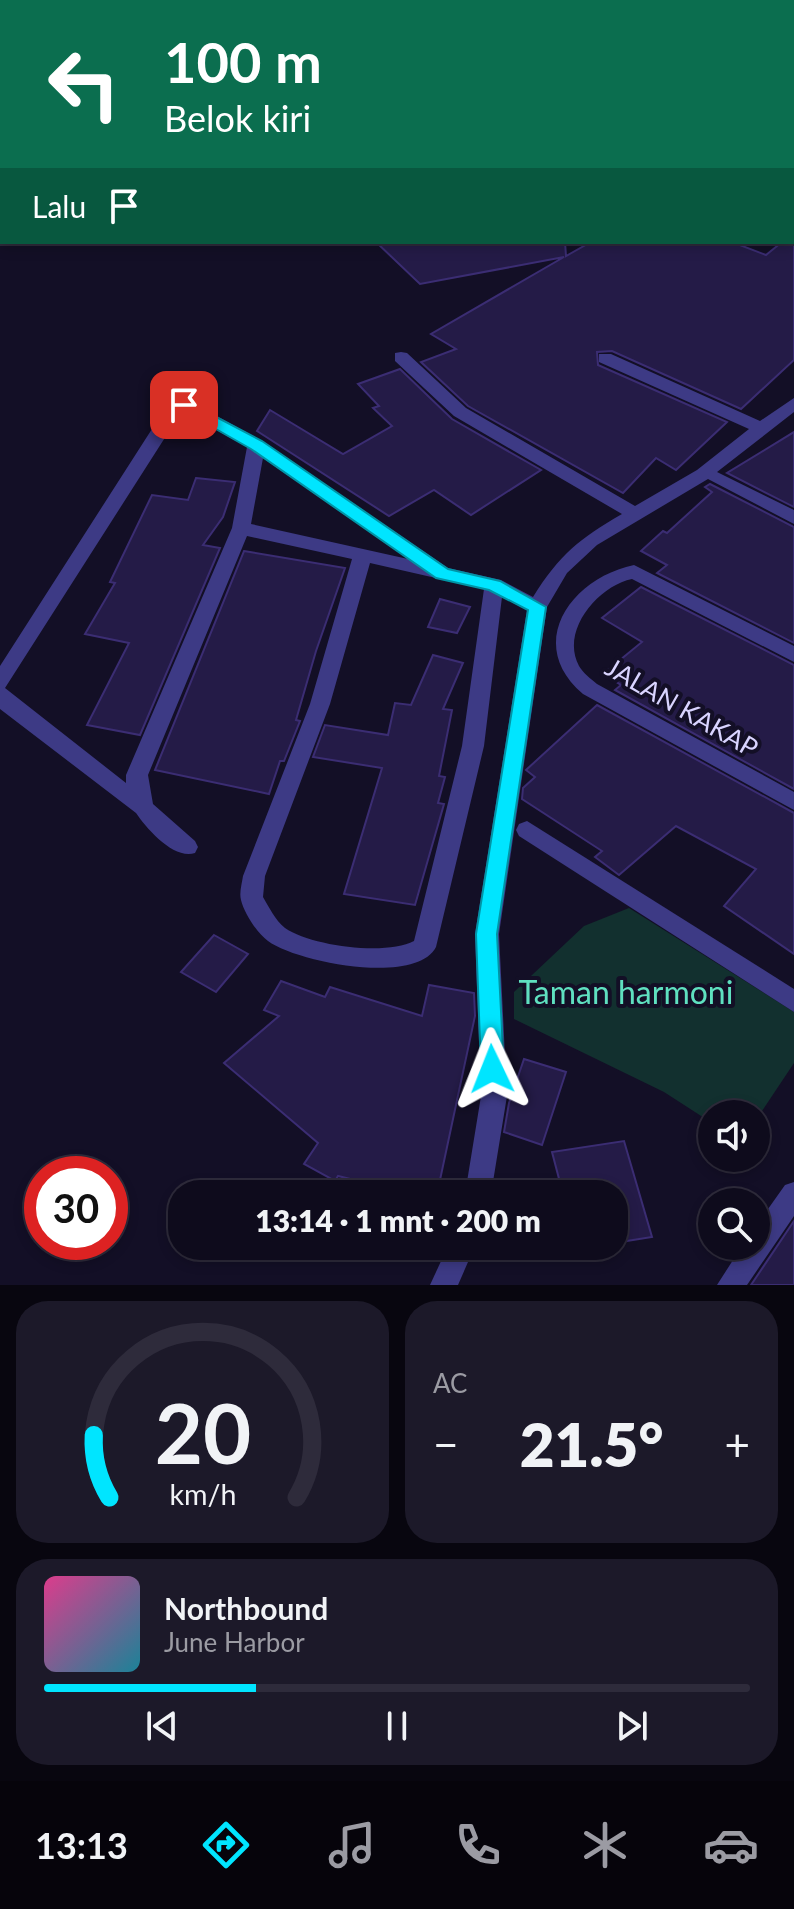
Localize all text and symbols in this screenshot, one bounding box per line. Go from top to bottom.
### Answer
text: 100 m [164,28,322,95]
icon: left [32,32,136,136]
text: Belok kiri [164,96,311,140]
icon: arrive [102,184,146,228]
text: Lalu [32,188,86,224]
pin [150,371,218,439]
icon: arrive [162,383,206,427]
street label: JALAN KAKAP [600,650,764,764]
park label: Taman harmoni [519,972,733,1011]
position arrow [450,1027,534,1111]
map controls [698,1100,770,1260]
button: sound [698,1100,770,1172]
speed limit sign: 30 [24,1156,128,1260]
button: search [698,1188,770,1260]
text: 13:14 · 1 mnt · 200 m [255,1202,541,1238]
text: AC [433,1367,468,1399]
text: 20 [154,1382,251,1482]
text: 21.5° [520,1408,663,1480]
text: − [433,1418,459,1470]
text: + [724,1418,750,1470]
text: km/h [169,1477,236,1511]
text: Northbound [164,1590,328,1626]
text: June Harbor [164,1626,305,1658]
icon: previous [140,1704,184,1748]
icon: pause [375,1704,419,1748]
icon: next [610,1704,654,1748]
icon: directions [198,1817,254,1873]
icon: music [324,1817,380,1873]
icon: phone [450,1817,506,1873]
icon: climate [577,1817,633,1873]
icon: car [703,1817,759,1873]
text: 13:13 [35,1823,128,1867]

